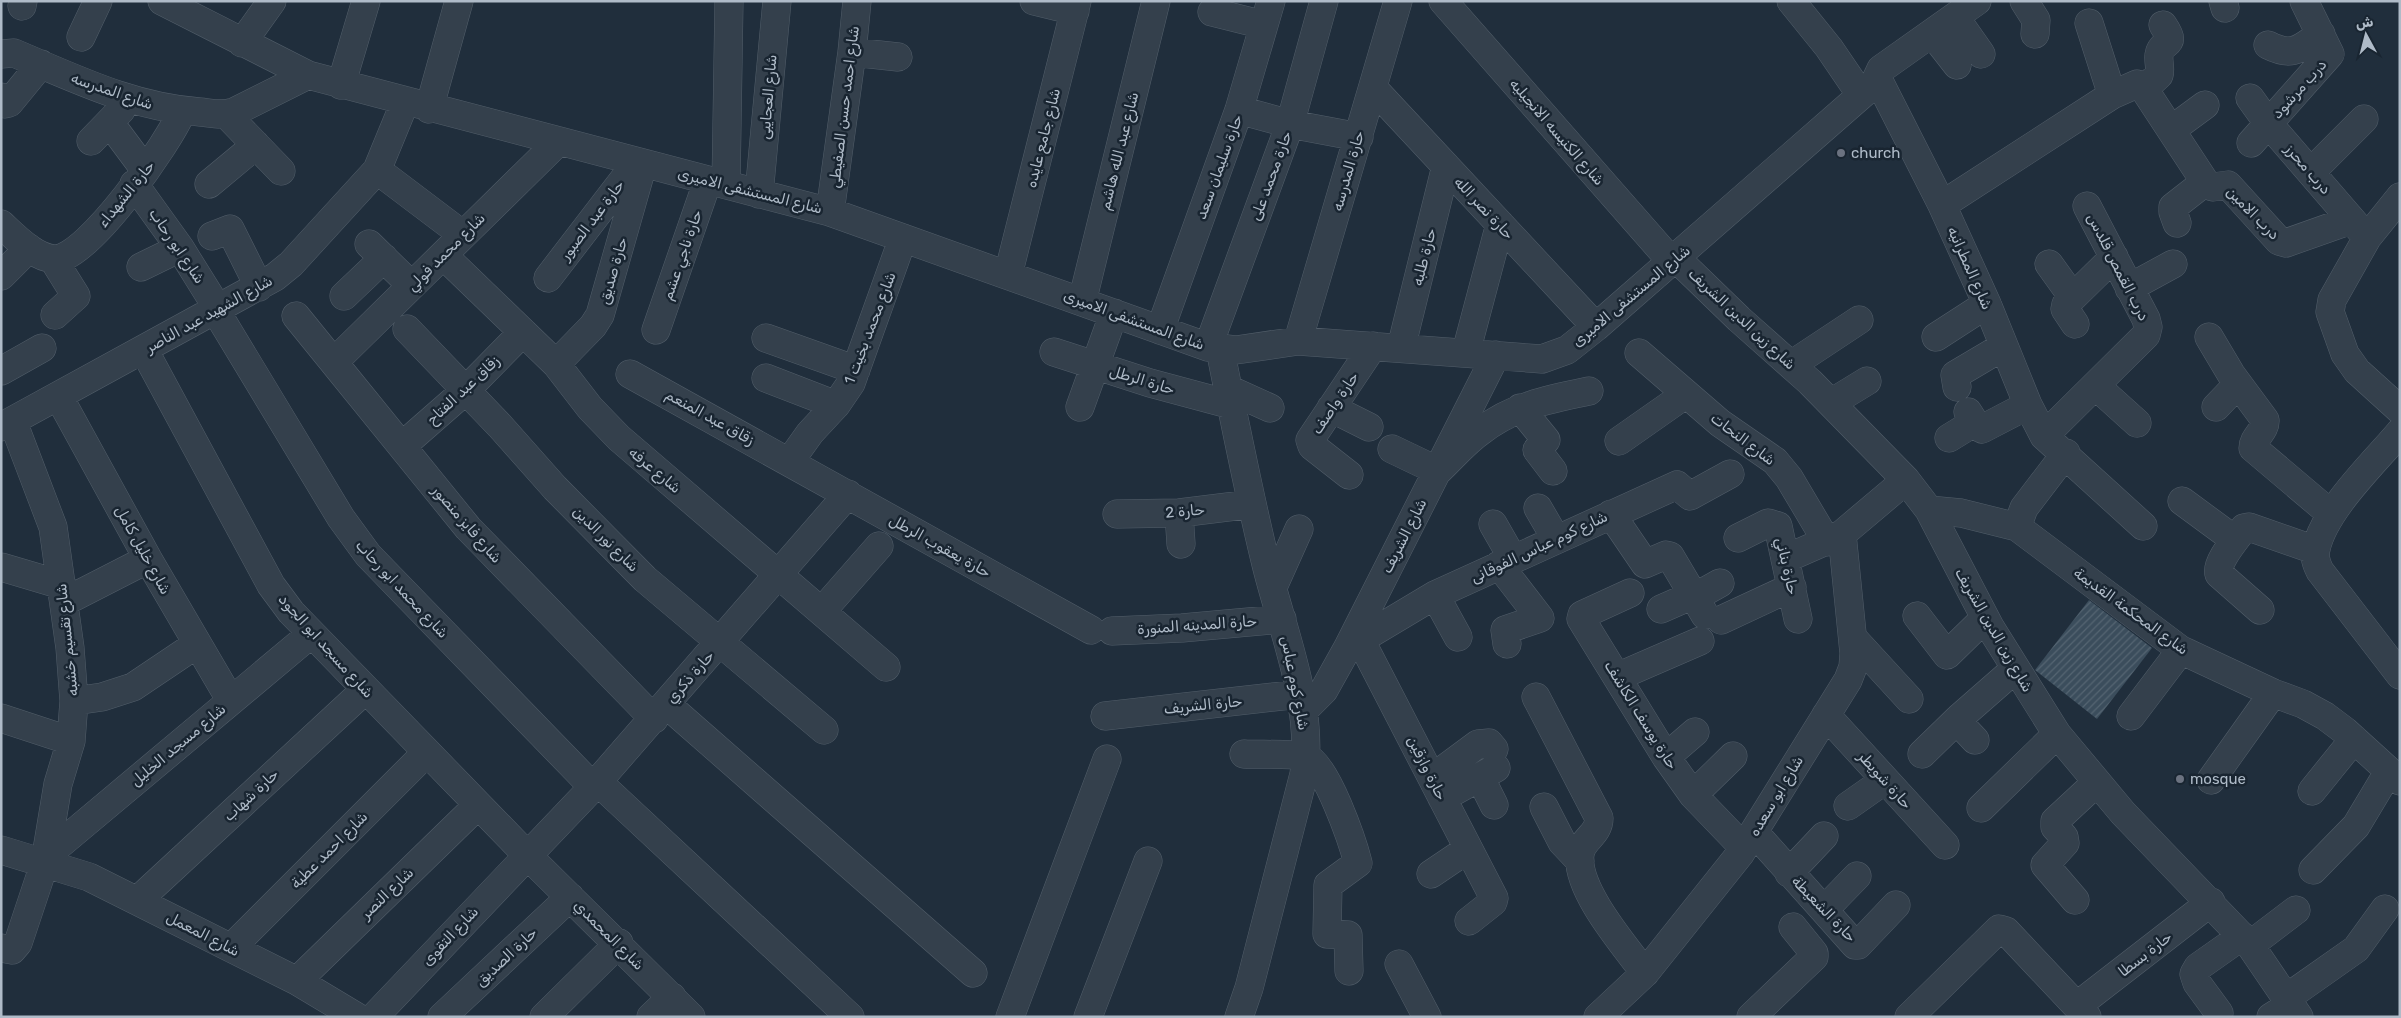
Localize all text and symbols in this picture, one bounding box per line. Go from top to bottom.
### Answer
north arrow [2341,10,2391,60]
text: ش [2355,13,2375,32]
street label: شارع احمد حسن الصفيطي [825,25,866,190]
street label: شارع العجايبى [755,54,783,141]
street label: درب مرشود [2268,56,2330,122]
street label: شارع المدرسه [68,69,155,115]
street label: شارع الكنيسه الانجيليه [1504,75,1608,190]
street label: شارع جامع عايده [1022,86,1066,190]
street label: شارع عبد الله هاشم [1096,90,1144,212]
street label: حارة سليمان سعد [1192,112,1246,222]
street label: حارة محمد على [1246,129,1296,223]
street label: حارة المدرسه [1328,129,1368,213]
street label: درب محرز [2281,139,2335,198]
place label: church [1851,144,1900,162]
marker: church [1835,147,1847,159]
street label: حارة الشهداء [94,157,158,231]
street label: شارع المستشفى الاميرى [675,164,824,220]
street label: حارة نصر الله [1450,173,1518,243]
street label: حارة عبد الصبور [555,176,628,264]
street label: درب الامين [2223,183,2283,243]
street label: شارع ابو رحاب [144,205,209,288]
street label: حارة ناجي عشم [658,207,709,304]
street label: شارع محمد فولي [403,209,491,297]
street label: درب القمص قلدس [2083,210,2153,324]
street label: شارع المطرانيه [1942,224,1996,313]
street label: حارة طلبه [1408,226,1440,288]
street label: حارة صديق [595,235,631,307]
street label: شارع المستشفى الاميرى [1568,241,1695,352]
street label: شارع زين الدين الشريف [1683,265,1799,375]
street label: شارع محمد بخيت 1 [840,269,902,387]
street label: شارع الشهيد عبد الناصر [141,272,277,359]
street label: شارع المستشفى الاميرى [1060,286,1207,356]
street label: زقاق عبد الفتاح [423,351,505,430]
street label: حارة الرطل [1107,362,1177,398]
street label: حارة واصف [1308,368,1363,438]
street label: زقاق عبد المنعم [662,385,758,450]
street label: شارع النحات [1706,409,1779,471]
street label: شارع عرفه [624,443,685,499]
street label: شارع فايز منصور [426,481,506,568]
street label: شارع الشريف [1377,496,1432,577]
street label: حارة 2 [1164,500,1206,522]
street label: شارع خليل كامل [109,502,175,599]
street label: شارع نور الدين [568,502,643,577]
street label: شارع كوم عباس الفوقانى [1468,507,1611,589]
street label: حارة يعقوب الرطل [886,511,994,581]
street label: شارع محمد ابو رحاب [350,536,452,643]
street label: حارة بناني [1769,536,1802,597]
street label: شارع المحكمة القديمة [2069,563,2192,660]
street label: شارع زين الدين الشريف [1949,565,2037,696]
street label: شارع تقسيم خشبه [52,583,84,697]
street label: شارع مسجد ابو الجود [273,590,377,703]
street label: حارة المدينه المنورة [1137,612,1257,638]
street label: شارع كوم عباس [1275,634,1313,732]
street label: حارة ذكري [662,647,719,708]
street label: حارة يوسف الكاشف [1600,657,1682,773]
street label: حارة الشريف [1163,692,1243,718]
street label: شارع مسجد الخليل [127,700,231,792]
street label: حارة وازقين [1402,733,1451,804]
street label: حارة شويطر [1854,747,1916,813]
street label: شارع ابو سعده [1745,752,1809,841]
street label: حارة شهاب [220,765,282,825]
place label: mosque [2190,770,2246,788]
marker: mosque [2174,773,2186,785]
street label: شارع احمد عطية [287,808,373,894]
street label: شارع النصر [356,863,419,925]
street label: حارة الشعيطة [1788,872,1860,946]
street label: شارع المحمدي [569,896,648,975]
street label: شارع التقوى [418,902,484,971]
street label: شارع المعمل [162,908,243,962]
street label: حارة الصديق [471,924,541,990]
street label: حارة بسطا [2115,927,2175,981]

